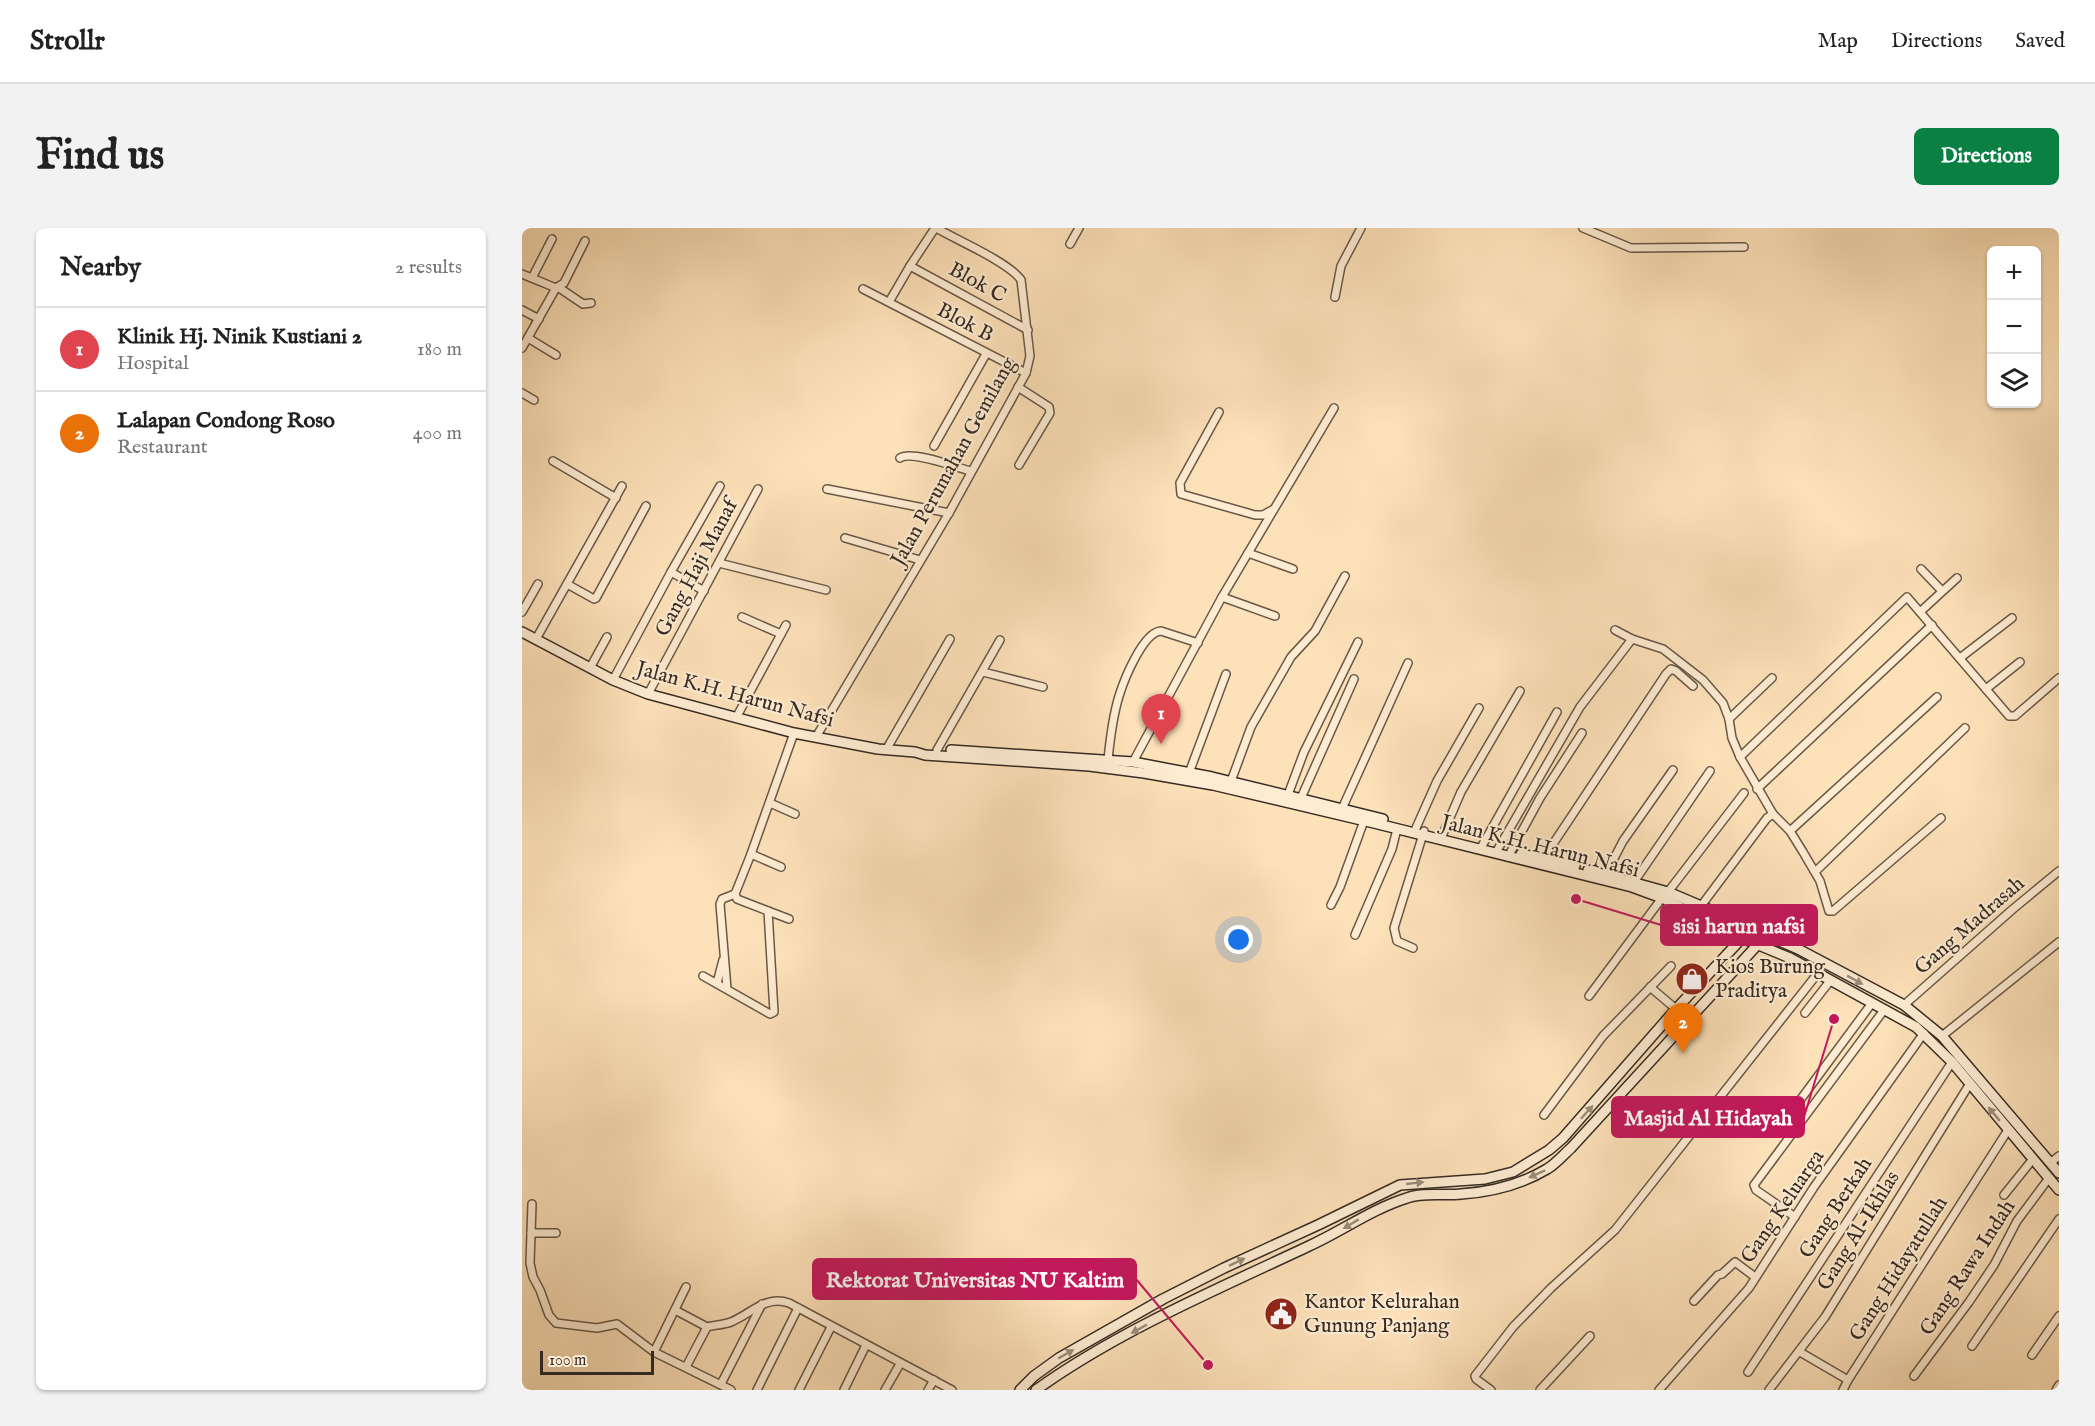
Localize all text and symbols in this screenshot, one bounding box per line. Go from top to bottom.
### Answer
text: Strollr [30,24,105,59]
text: Map [1818,28,1858,55]
text: Directions [1891,28,1982,55]
text: Saved [2015,28,2065,55]
button: Directions [1914,128,2059,185]
text: Find us [36,130,164,183]
map controls [1987,246,2041,408]
button: + [1987,246,2041,300]
text: Nearby [60,251,141,284]
text: 2 results [395,255,462,280]
street label: Blok C [944,256,1010,310]
street label: Blok B [932,297,998,349]
button: − [1987,300,2041,354]
text: Klinik Hj. Ninik Kustiani 2 [117,323,362,351]
text: 1 [76,337,83,362]
text: 180 m [417,337,462,362]
text: Hospital [117,351,189,376]
street label: Jalan Perumahan Gemilang [884,352,1023,573]
button: layers [1987,354,2041,408]
text: Lalapan Condong Roso [117,407,335,435]
text: 2 [75,421,84,446]
text: 400 m [413,421,462,446]
text: Restaurant [117,435,208,460]
street label: Gang Haji Manaf [649,492,746,641]
street label: Jalan K.H. Harun Nafsi [631,655,837,734]
pin: 1 [1142,694,1180,744]
street label: Jalan K.H. Harun Nafsi [1436,809,1642,885]
street label: Gang Madrasah [1909,871,2031,981]
callout: sisi harun nafsi [1661,905,1817,945]
text: sisi harun nafsi [1673,913,1805,941]
your location [1224,925,1253,954]
place label: Kios Burung Praditya [1715,954,1826,1005]
shop icon: Kios Burung Praditya [1674,961,1710,997]
one-way arrow [1847,975,1864,985]
pin: 2 [1664,1004,1702,1053]
callout: Masjid Al Hidayah [1612,1097,1804,1137]
one-way arrow [1580,1105,1593,1120]
text: Masjid Al Hidayah [1624,1105,1793,1133]
one-way arrow [1988,1107,2001,1122]
street label: Gang Keluarga [1735,1144,1831,1269]
street label: Gang Berkah [1793,1152,1879,1264]
street label: Gang Al-Ikhlas [1811,1166,1907,1296]
one-way arrow [1528,1169,1545,1178]
one-way arrow [1406,1178,1425,1188]
street label: Gang Hidayatullah [1844,1192,1954,1346]
street label: Gang Rawa Indah [1914,1195,2022,1341]
one-way arrow [1343,1219,1359,1230]
one-way arrow [1229,1257,1246,1266]
callout: Rektorat Universitas NU Kaltim [813,1259,1136,1299]
text: Rektorat Universitas NU Kaltim [826,1267,1124,1295]
place label: Kantor Kelurahan Gunung Panjang [1304,1289,1460,1340]
public building icon: Kantor Kelurahan Gunung Panjang [1263,1296,1299,1332]
one-way arrow [1130,1324,1147,1334]
scale bar [540,1348,654,1376]
one-way arrow [1058,1349,1075,1359]
text: 100 m [549,1351,586,1371]

